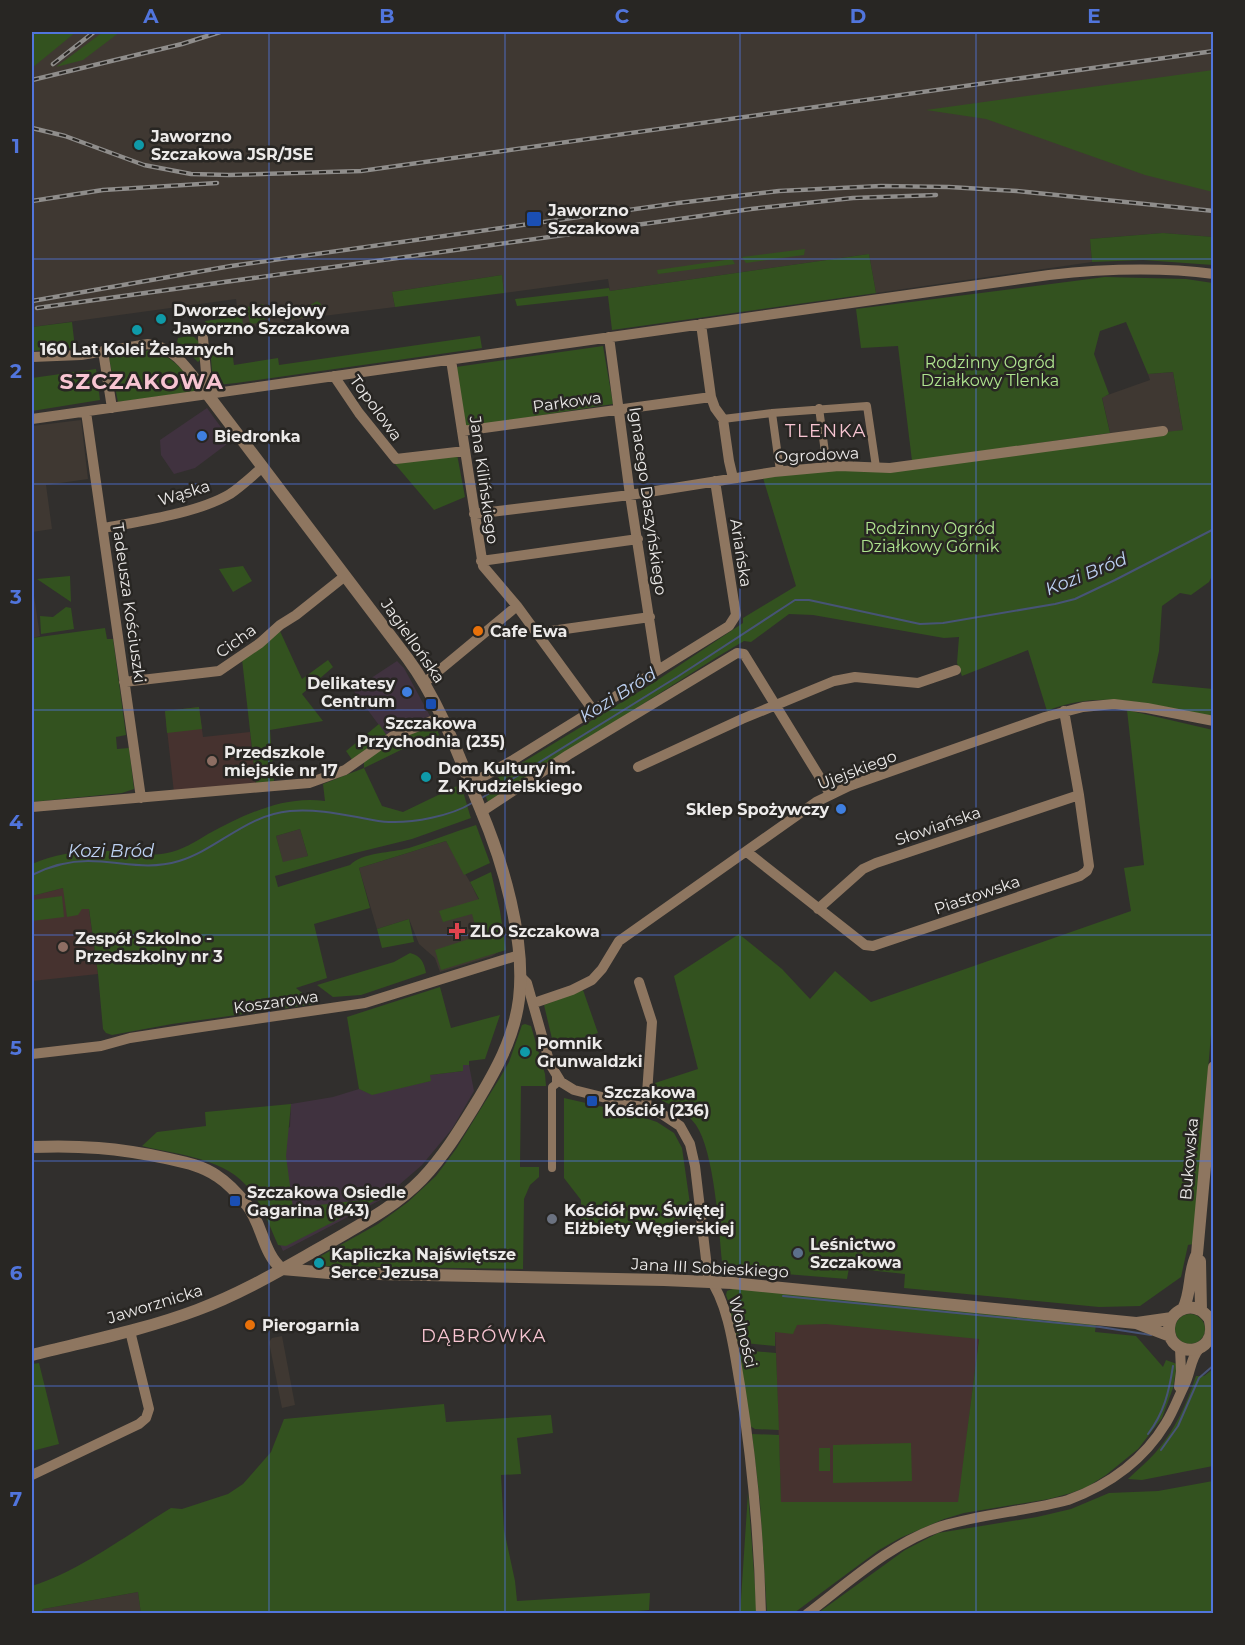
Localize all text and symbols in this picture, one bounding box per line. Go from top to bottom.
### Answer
text: A [142,4,159,28]
text: B [379,4,395,28]
text: C [615,4,630,28]
text: D [850,4,866,28]
text: E [1087,4,1101,28]
place label: Jaworzno Szczakowa JSR/JSE [150,127,313,164]
text: 1 [12,134,20,158]
marker: Jaworzno Szczakowa JSR/JSE [132,138,146,152]
place label: Jaworzno Szczakowa [547,201,640,238]
marker: Jaworzno Szczakowa [525,210,543,228]
place label: Dworzec kolejowy Jaworzno Szczakowa [172,301,350,338]
marker: Dworzec kolejowy Jaworzno Szczakowa [154,312,168,326]
marker: 160 Lat Kolei Żelaznych [130,323,144,337]
place label: 160 Lat Kolei Żelaznych [40,340,234,359]
park label: Rodzinny Ogród Działkowy Tlenka [921,353,1059,390]
text: 2 [10,359,22,383]
district label: SZCZAKOWA [60,368,224,395]
street label: Topolowa [346,371,406,445]
street label: Parkowa [531,388,603,416]
street label: Ignacego Daszyńskiego [625,406,671,596]
street label: Jana Kilińskiego [465,414,502,545]
district label: TLENKA [785,420,867,442]
place label: Biedronka [214,427,301,446]
marker: Biedronka [195,429,209,443]
street label: Ogrodowa [774,443,860,467]
street label: Wąska [156,476,212,510]
street label: Ariańska [726,517,756,589]
park label: Rodzinny Ogród Działkowy Górnik [861,519,1000,556]
street label: Tadeusza Kościuszki [108,522,150,684]
water label: Kozi Bród [1042,547,1131,600]
text: 3 [9,585,22,609]
street label: Jagiellońska [376,594,449,687]
street label: Cicha [212,620,260,662]
place label: Cafe Ewa [490,622,567,641]
marker: Cafe Ewa [471,624,485,638]
water label: Kozi Bród [576,662,661,727]
place label: Delikatesy Centrum [307,674,395,711]
marker: Delikatesy Centrum [400,685,414,699]
marker: Szczakowa Przychodnia (235) [424,697,438,711]
place label: Szczakowa Przychodnia (235) [357,714,505,751]
place label: Przedszkole miejskie nr 17 [224,743,338,780]
street label: Ujejskiego [815,746,899,794]
marker: Przedszkole miejskie nr 17 [205,754,219,768]
place label: Dom Kultury im. Z. Krudzielskiego [438,759,582,796]
marker: Dom Kultury im. Z. Krudzielskiego [419,770,433,784]
place label: Sklep Spożywczy [686,800,829,819]
marker: Sklep Spożywczy [834,802,848,816]
street label: Słowiańska [893,802,983,850]
text: 4 [9,810,23,834]
water label: Kozi Bród [68,840,155,862]
street label: Piastowska [932,871,1022,919]
marker: ZLO Szczakowa [448,922,466,940]
place label: ZLO Szczakowa [470,922,600,941]
place label: Zespół Szkolno - Przedszkolny nr 3 [75,929,223,966]
marker: Zespół Szkolno - Przedszkolny nr 3 [56,940,70,954]
street label: Koszarowa [232,987,320,1017]
place label: Pomnik Grunwaldzki [537,1034,643,1071]
text: 5 [10,1036,22,1060]
marker: Pomnik Grunwaldzki [518,1045,532,1059]
place label: Szczakowa Kościół (236) [604,1083,710,1120]
marker: Szczakowa Kościół (236) [585,1094,599,1108]
street label: Bukowska [1176,1117,1202,1201]
place label: Szczakowa Osiedle Gagarina (843) [247,1183,406,1220]
marker: Szczakowa Osiedle Gagarina (843) [228,1194,242,1208]
place label: Kościół pw. Świętej Elżbiety Węgierskiej [564,1201,734,1238]
marker: Kościół pw. Świętej Elżbiety Węgierskiej [545,1212,559,1226]
place label: Leśnictwo Szczakowa [810,1235,902,1272]
place label: Kapliczka Najświętsze Serce Jezusa [331,1245,516,1282]
marker: Leśnictwo Szczakowa [791,1246,805,1260]
street label: Jana III Sobieskiego [630,1254,789,1282]
marker: Kapliczka Najświętsze Serce Jezusa [312,1256,326,1270]
text: 6 [10,1261,23,1285]
street label: Jaworznicka [104,1280,205,1328]
street label: Wolności [725,1294,761,1370]
place label: Pierogarnia [262,1316,360,1335]
marker: Pierogarnia [243,1318,257,1332]
district label: DĄBRÓWKA [421,1325,547,1347]
text: 7 [10,1487,22,1511]

